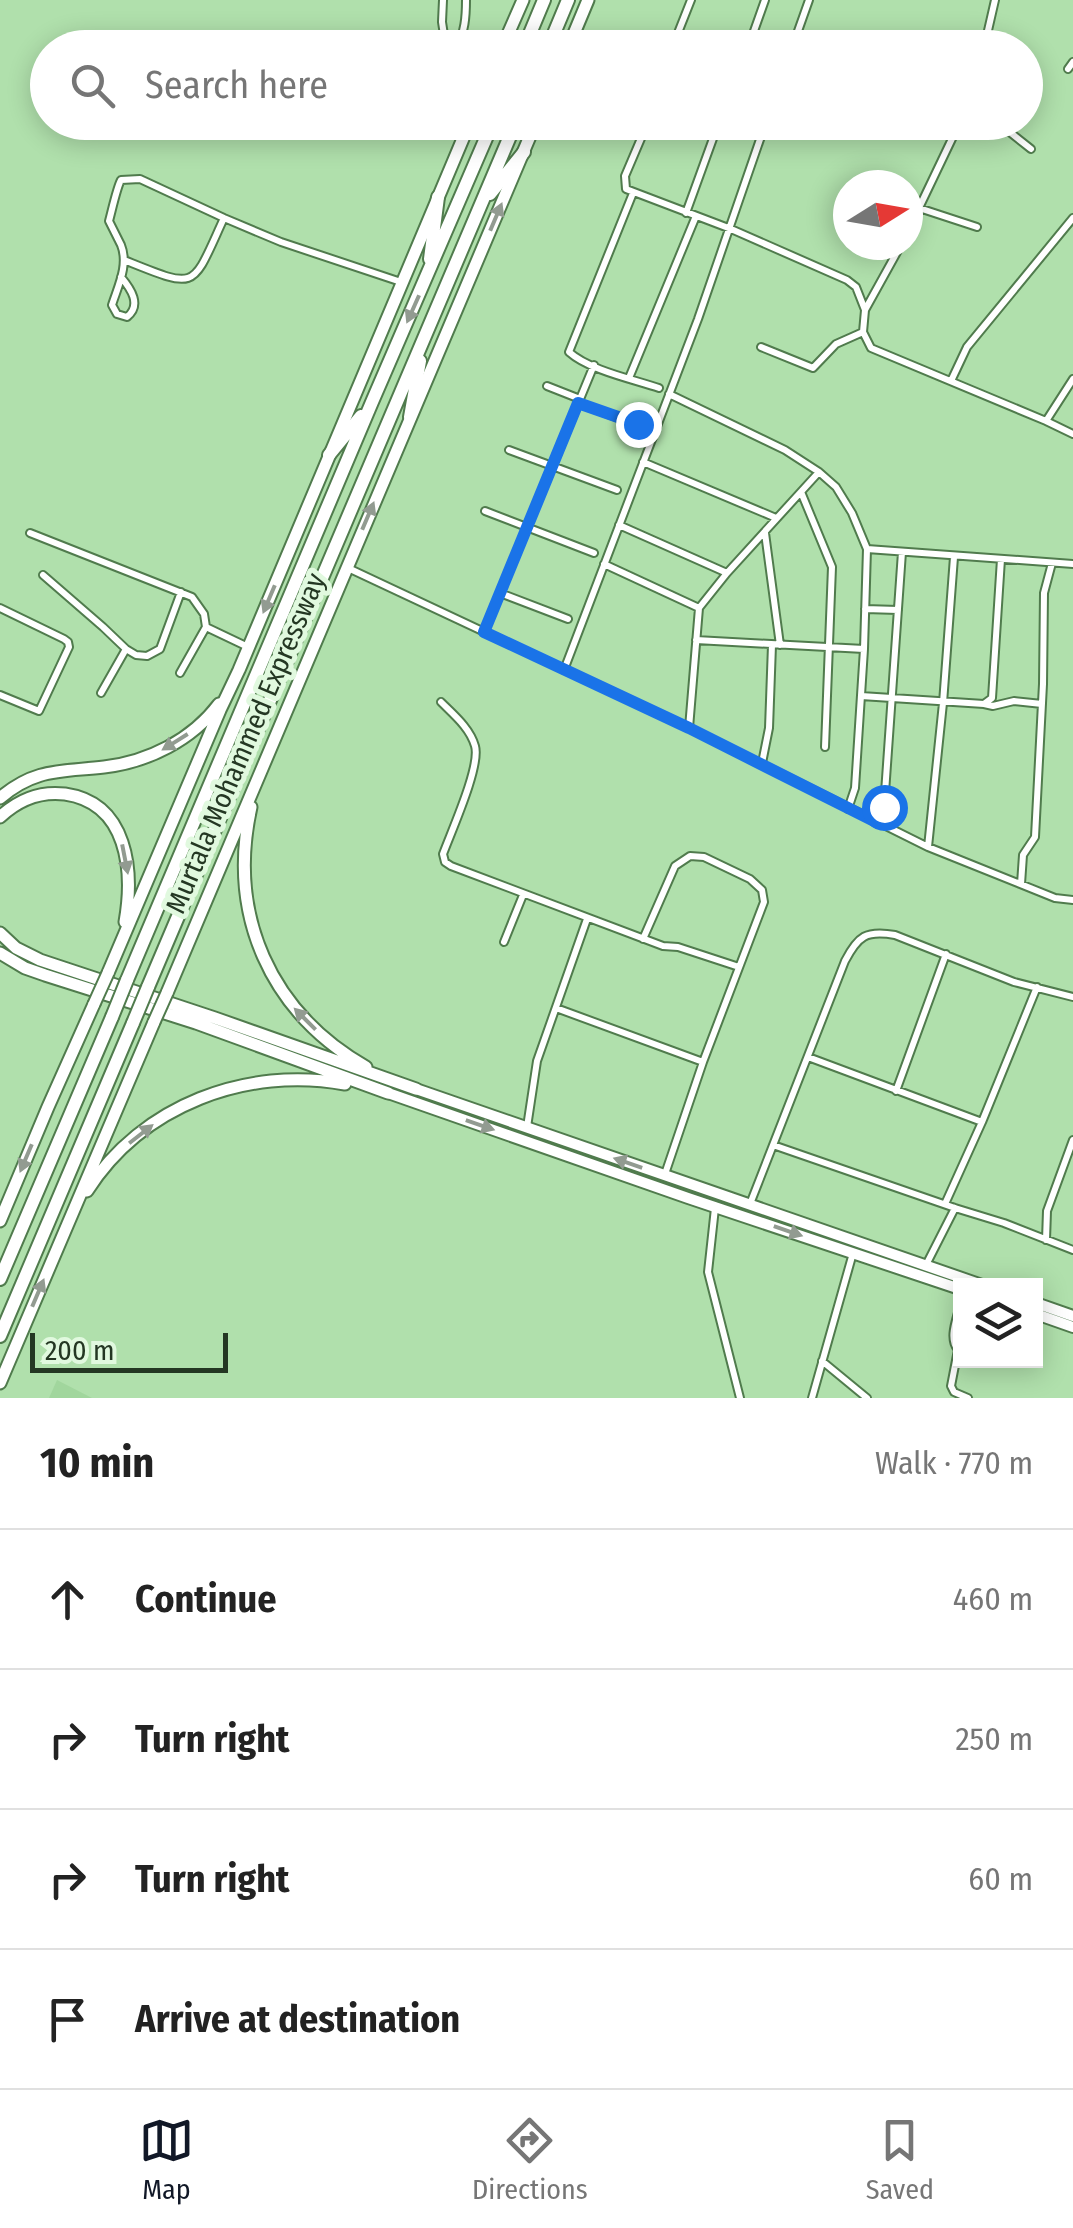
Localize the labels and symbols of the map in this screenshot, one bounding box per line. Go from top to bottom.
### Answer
north arrow [833,170,923,260]
one-way arrow [488,203,504,232]
one-way arrow [405,294,421,324]
route end [616,402,662,448]
one-way arrow [361,501,377,531]
street label: Murtala Mohammed Expressway [159,568,332,918]
one-way arrow [261,584,277,614]
one-way arrow [162,732,189,751]
route start [862,785,908,831]
one-way arrow [118,844,134,875]
one-way arrow [294,1007,317,1031]
one-way arrow [466,1118,496,1133]
one-way arrow [128,1124,154,1145]
one-way arrow [18,1143,34,1173]
one-way arrow [613,1154,643,1169]
one-way arrow [773,1224,803,1239]
one-way arrow [31,1278,47,1308]
scale bar [30,1328,228,1372]

